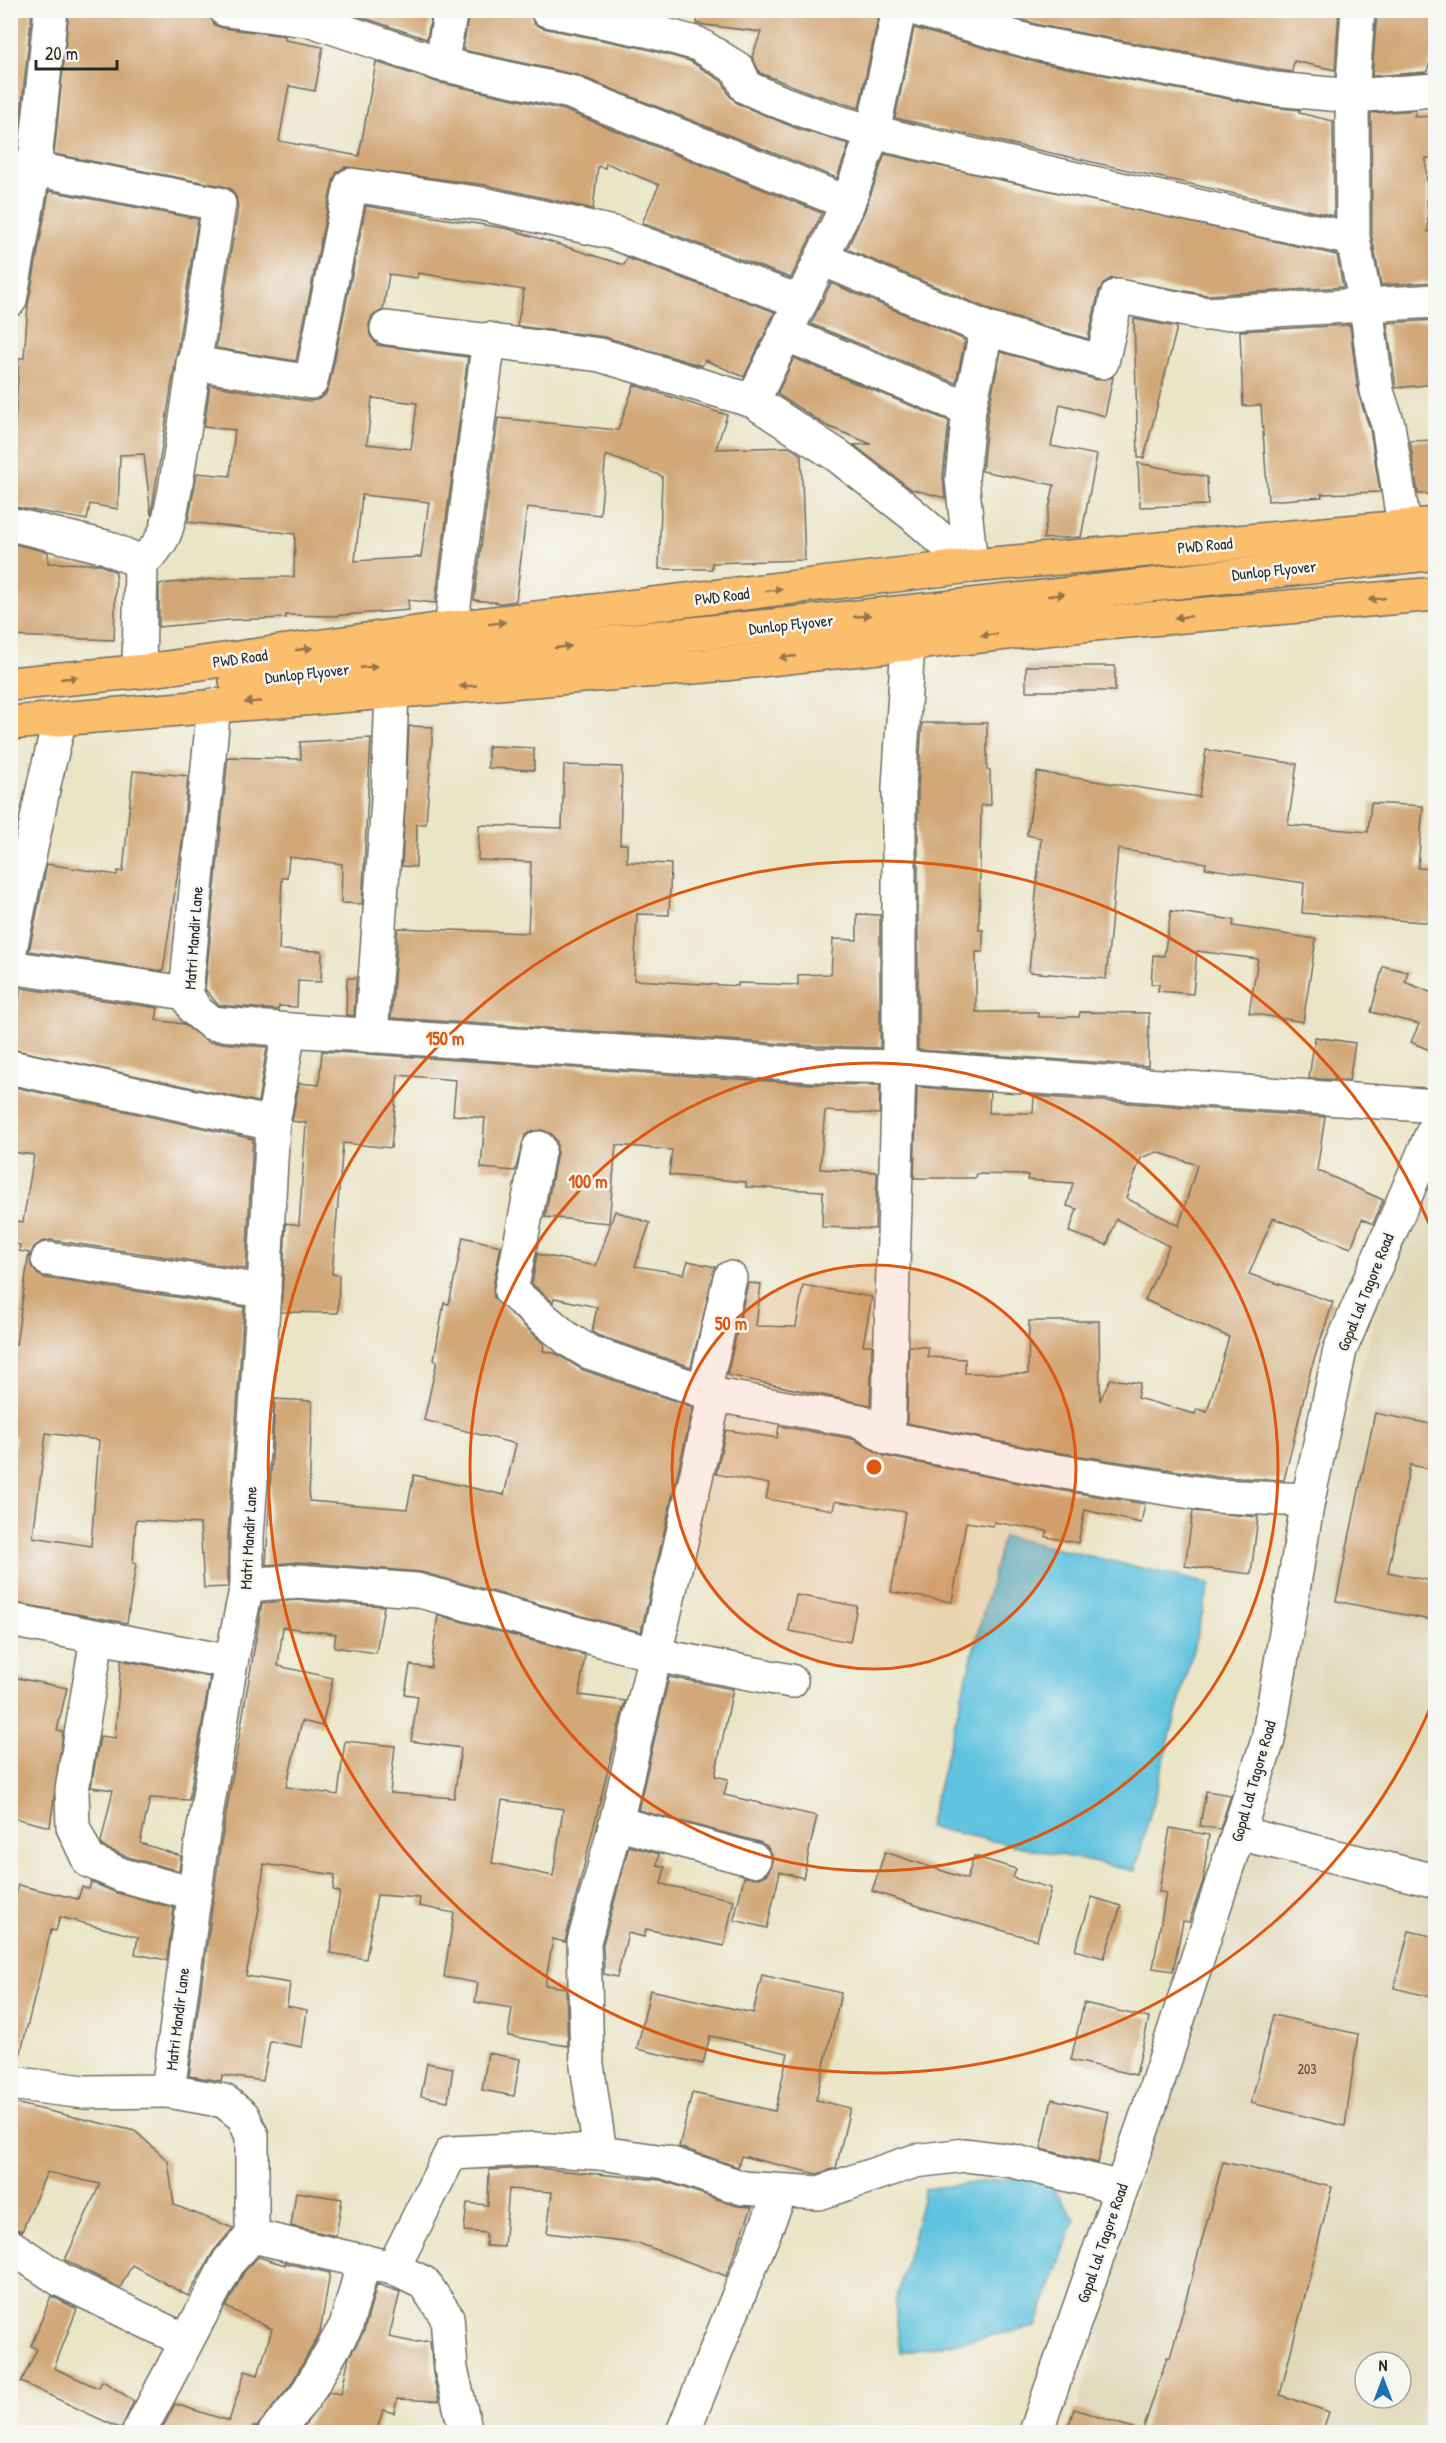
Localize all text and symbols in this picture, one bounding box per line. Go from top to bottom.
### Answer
scale bar [36,33,117,71]
text: 20 m [45,41,78,66]
street label: PWD Road [1177,532,1233,558]
street label: Dunlop Flyover [1231,555,1317,585]
street label: PWD Road [693,582,751,610]
one-way arrow [765,585,784,595]
one-way arrow [1046,590,1065,600]
one-way arrow [1368,594,1387,604]
street label: Dunlop Flyover [748,609,834,639]
one-way arrow [852,611,871,621]
one-way arrow [1174,612,1193,622]
one-way arrow [488,618,507,628]
one-way arrow [979,630,998,640]
one-way arrow [554,642,573,652]
street label: PWD Road [211,643,269,673]
one-way arrow [294,644,313,653]
one-way arrow [778,652,797,661]
street label: Dunlop Flyover [264,658,350,688]
one-way arrow [360,662,379,672]
one-way arrow [59,673,78,683]
one-way arrow [459,681,478,690]
one-way arrow [243,697,262,706]
street label: Matri Mandir Lane [178,885,208,990]
text: 150 m [426,1026,464,1051]
text: 100 m [568,1169,608,1194]
street label: Gopal Lal Tagore Road [1331,1230,1399,1354]
text: 50 m [715,1311,747,1336]
centre of rings [864,1457,884,1477]
street label: Matri Mandir Lane [234,1485,262,1590]
street label: Gopal Lal Tagore Road [1225,1718,1281,1844]
street label: Matri Mandir Lane [160,1966,194,2072]
house number: 203 [1297,2059,1317,2078]
street label: Gopal Lal Tagore Road [1071,2180,1133,2306]
north arrow [1353,2350,1413,2410]
text: N [1379,2354,1388,2376]

